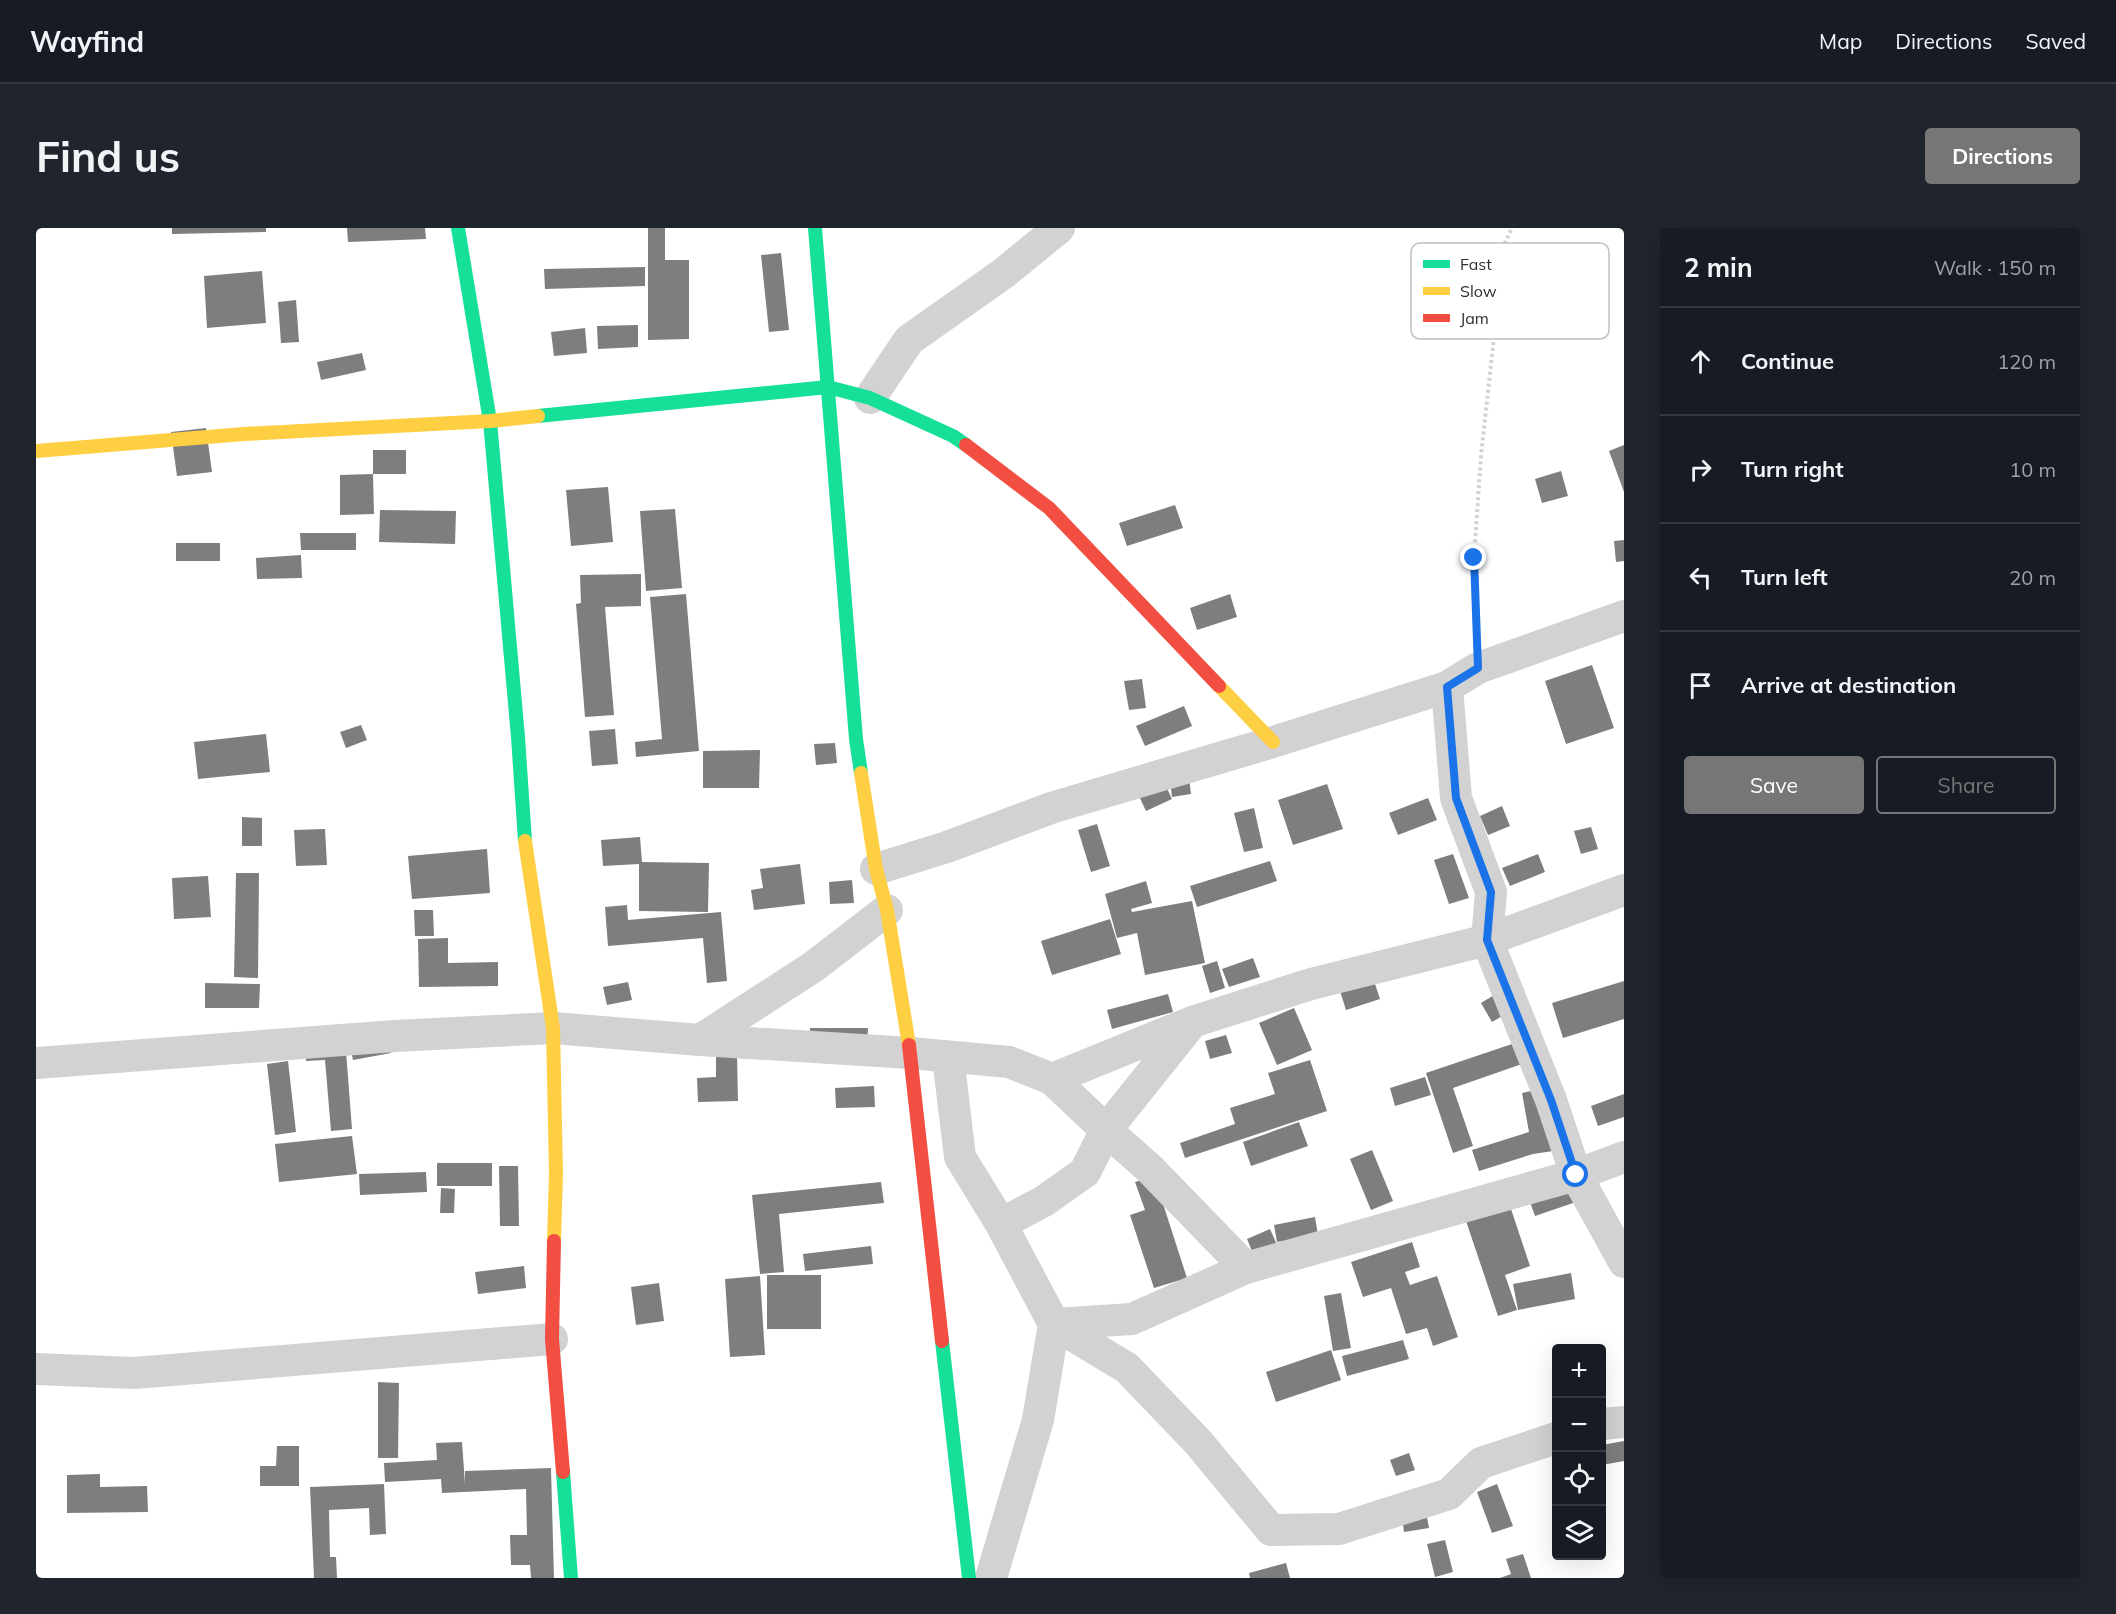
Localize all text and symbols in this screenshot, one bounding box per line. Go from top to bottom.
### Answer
text: Wayfind [30,24,144,59]
text: Map [1819,28,1862,54]
text: Directions [1895,28,1992,54]
text: Saved [2025,28,2086,54]
button: Directions [1925,128,2080,184]
text: Find us [36,130,180,183]
legend [1411,243,1609,339]
text: 2 min [1684,251,1753,284]
text: Fast [1460,254,1492,274]
text: Walk · 150 m [1934,255,2056,280]
text: Slow [1460,281,1497,301]
text: Jam [1460,308,1489,328]
icon: ahead [1684,345,1717,378]
text: Continue [1741,347,1834,375]
text: 120 m [1997,349,2056,374]
icon: right [1684,453,1717,486]
text: Turn right [1741,455,1844,483]
text: 10 m [2009,457,2056,482]
route end [1460,544,1486,570]
icon: left [1684,561,1717,594]
text: Turn left [1741,563,1828,591]
text: 20 m [2009,565,2056,590]
icon: arrive [1684,669,1717,702]
text: Arrive at destination [1741,671,1956,699]
button: Save [1684,756,1864,814]
button: Share [1876,756,2056,814]
route start [1562,1161,1588,1187]
map controls [1552,1344,1606,1560]
button: + [1552,1344,1606,1398]
button: − [1552,1398,1606,1452]
button: locate [1552,1452,1606,1506]
button: layers [1552,1506,1606,1560]

